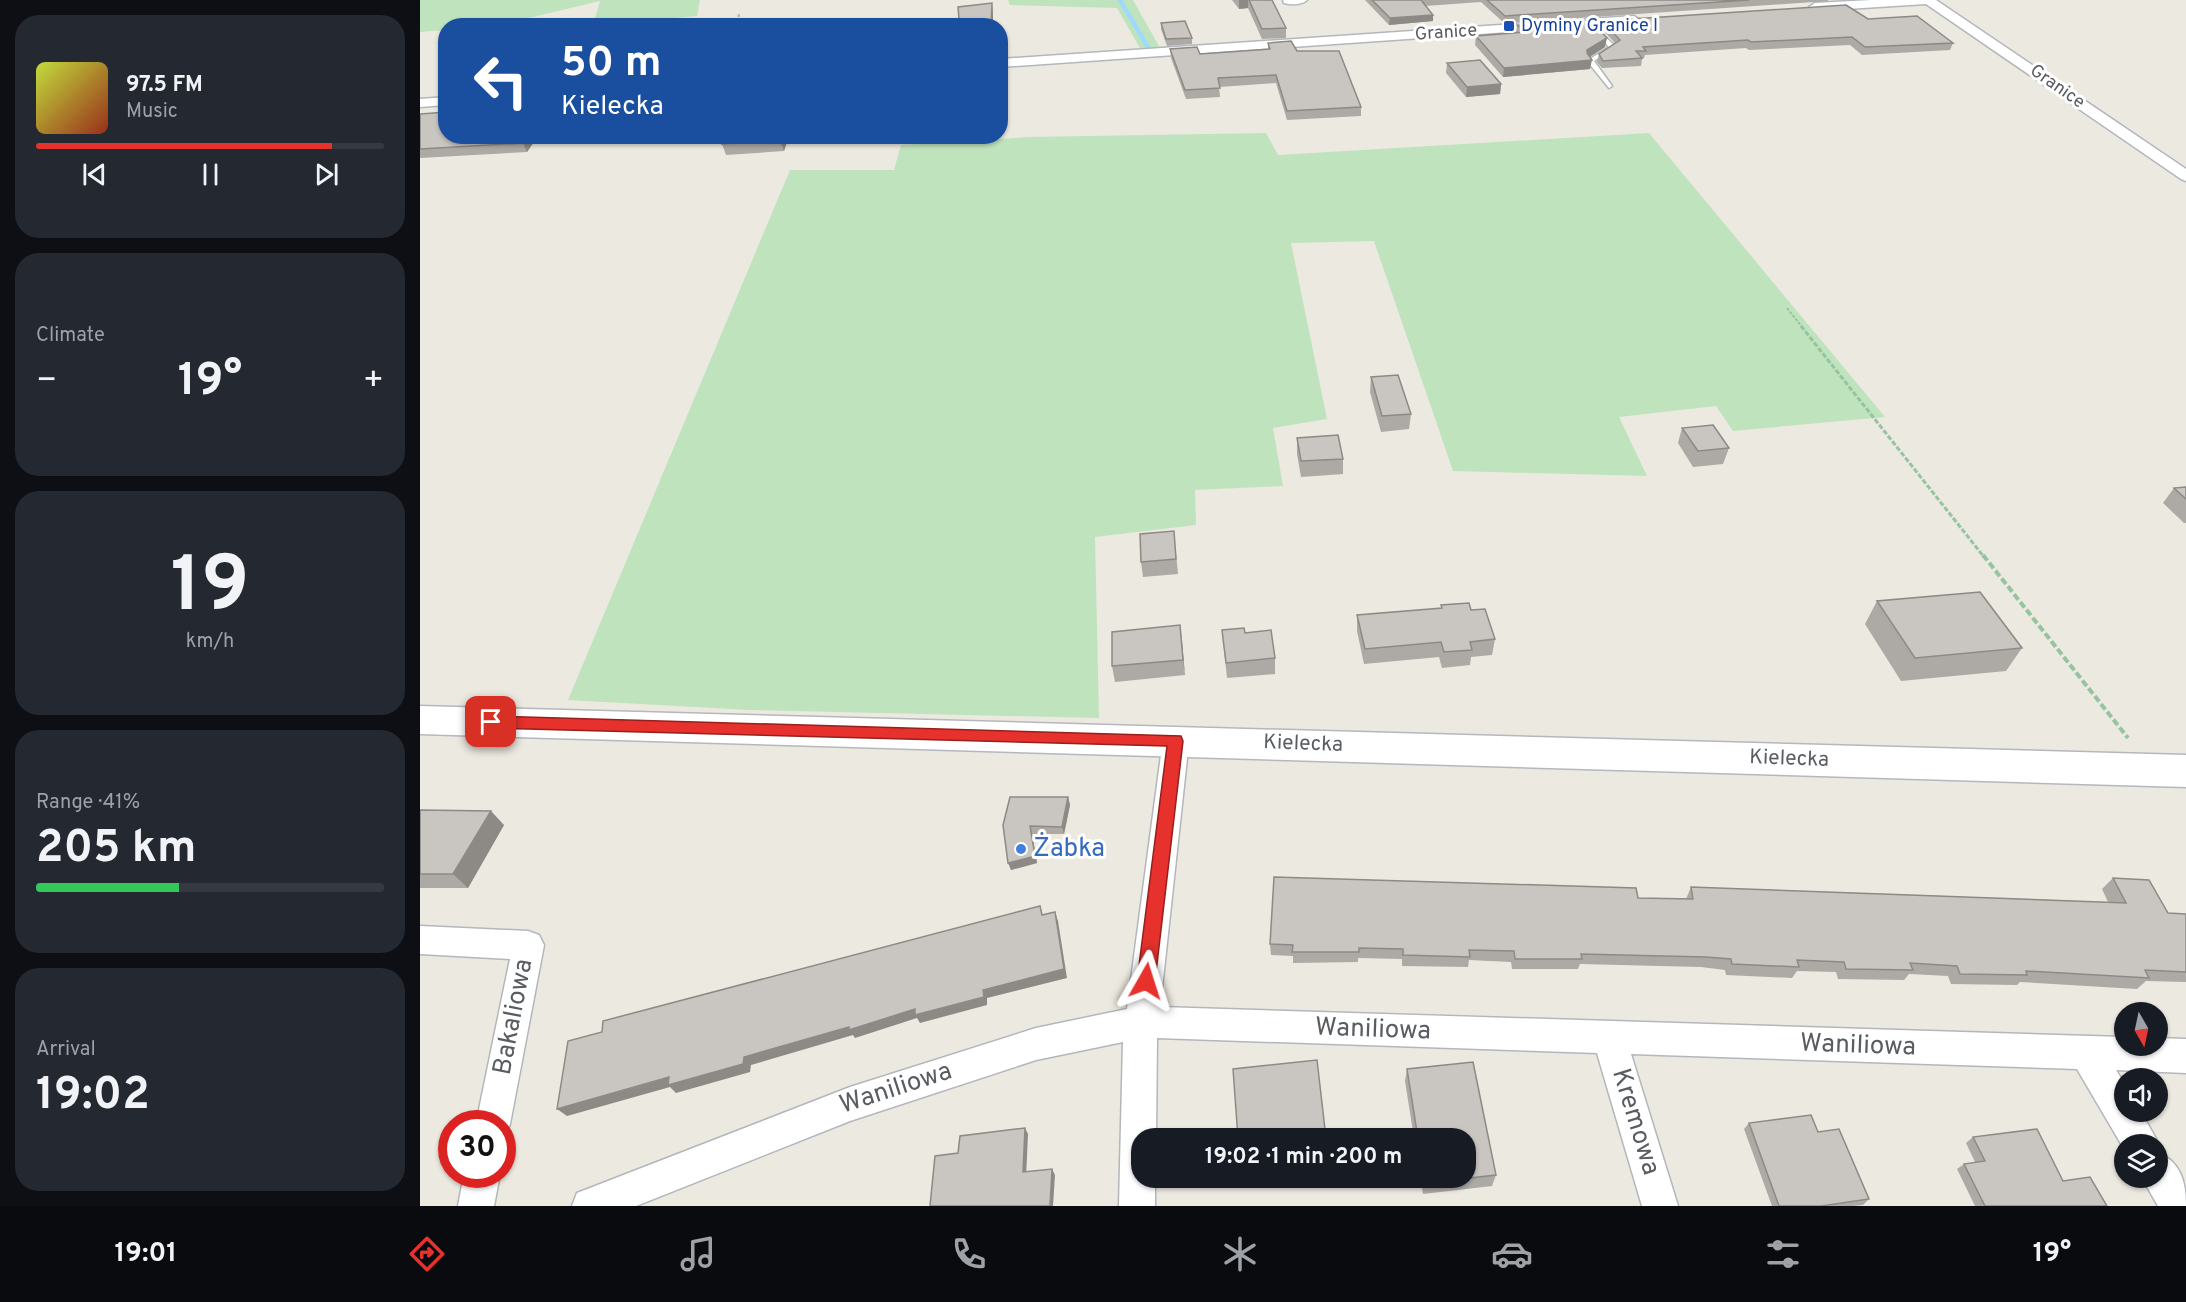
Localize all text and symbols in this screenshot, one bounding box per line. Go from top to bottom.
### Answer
place label: Dyminy Granice I [1521,15,1658,38]
street label: Granice [1414,19,1478,47]
marker: Dyminy Granice I [1502,19,1516,33]
text: 50 m [561,38,662,91]
icon: left [462,42,540,120]
street label: Granice [2025,60,2089,114]
text: 97.5 FM [126,72,203,99]
text: Kielecka [561,90,664,124]
text: Music [126,99,178,125]
icon: previous [78,158,111,191]
icon: pause [194,158,227,191]
icon: next [310,158,343,191]
text: Climate [36,323,105,349]
text: 19° [178,354,242,411]
text: − [36,361,57,403]
text: + [363,361,384,403]
text: 19 [170,540,250,639]
text: km/h [186,629,234,655]
pin [465,696,516,747]
icon: arrive [474,705,507,738]
street label: Kielecka [1263,729,1343,759]
street label: Kielecka [1749,744,1829,774]
text: Range · 41% [36,790,140,816]
text: 205 km [36,821,197,878]
place label: Żabka [1033,832,1105,866]
marker: Żabka [1014,842,1028,856]
position arrow [1114,949,1178,1013]
street label: Bakaliowa [487,956,541,1078]
north arrow [2114,1002,2168,1056]
map controls [2114,1002,2168,1188]
street label: Waniliowa [1314,1011,1432,1049]
street label: Waniliowa [1799,1027,1917,1065]
text: Arrival [36,1037,96,1063]
street label: Waniliowa [836,1055,956,1123]
street label: Kremowa [1603,1065,1667,1179]
text: 19:02 [36,1068,150,1125]
button: sound [2114,1068,2168,1122]
speed limit sign: 30 [438,1110,516,1188]
button: layers [2114,1134,2168,1188]
text: 19:02 · 1 min · 200 m [1205,1144,1402,1171]
icon: directions [406,1233,448,1275]
icon: music [677,1233,719,1275]
icon: phone [948,1233,990,1275]
icon: climate [1219,1233,1261,1275]
icon: car [1491,1233,1533,1275]
icon: filters [1762,1233,1804,1275]
text: 19:01 [115,1237,177,1271]
text: 19° [2033,1237,2071,1271]

